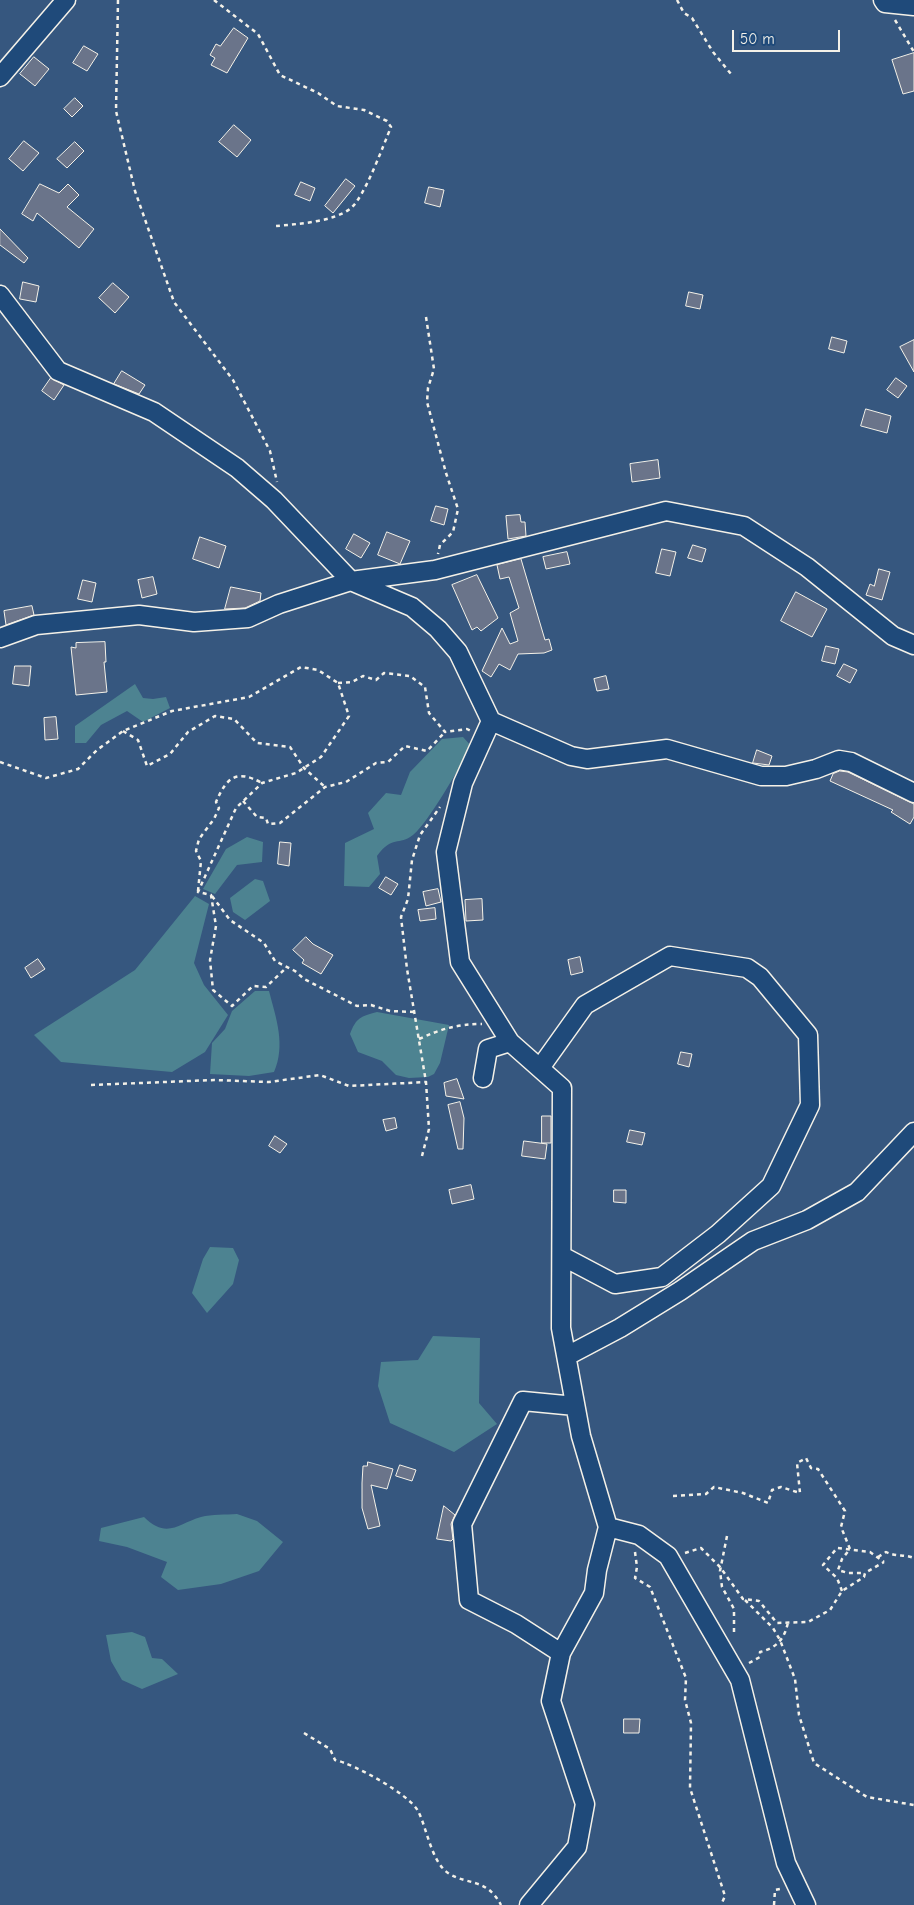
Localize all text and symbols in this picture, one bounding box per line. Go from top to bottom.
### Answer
scale bar [734,20,842,52]
text: 50 m [740,30,775,48]

